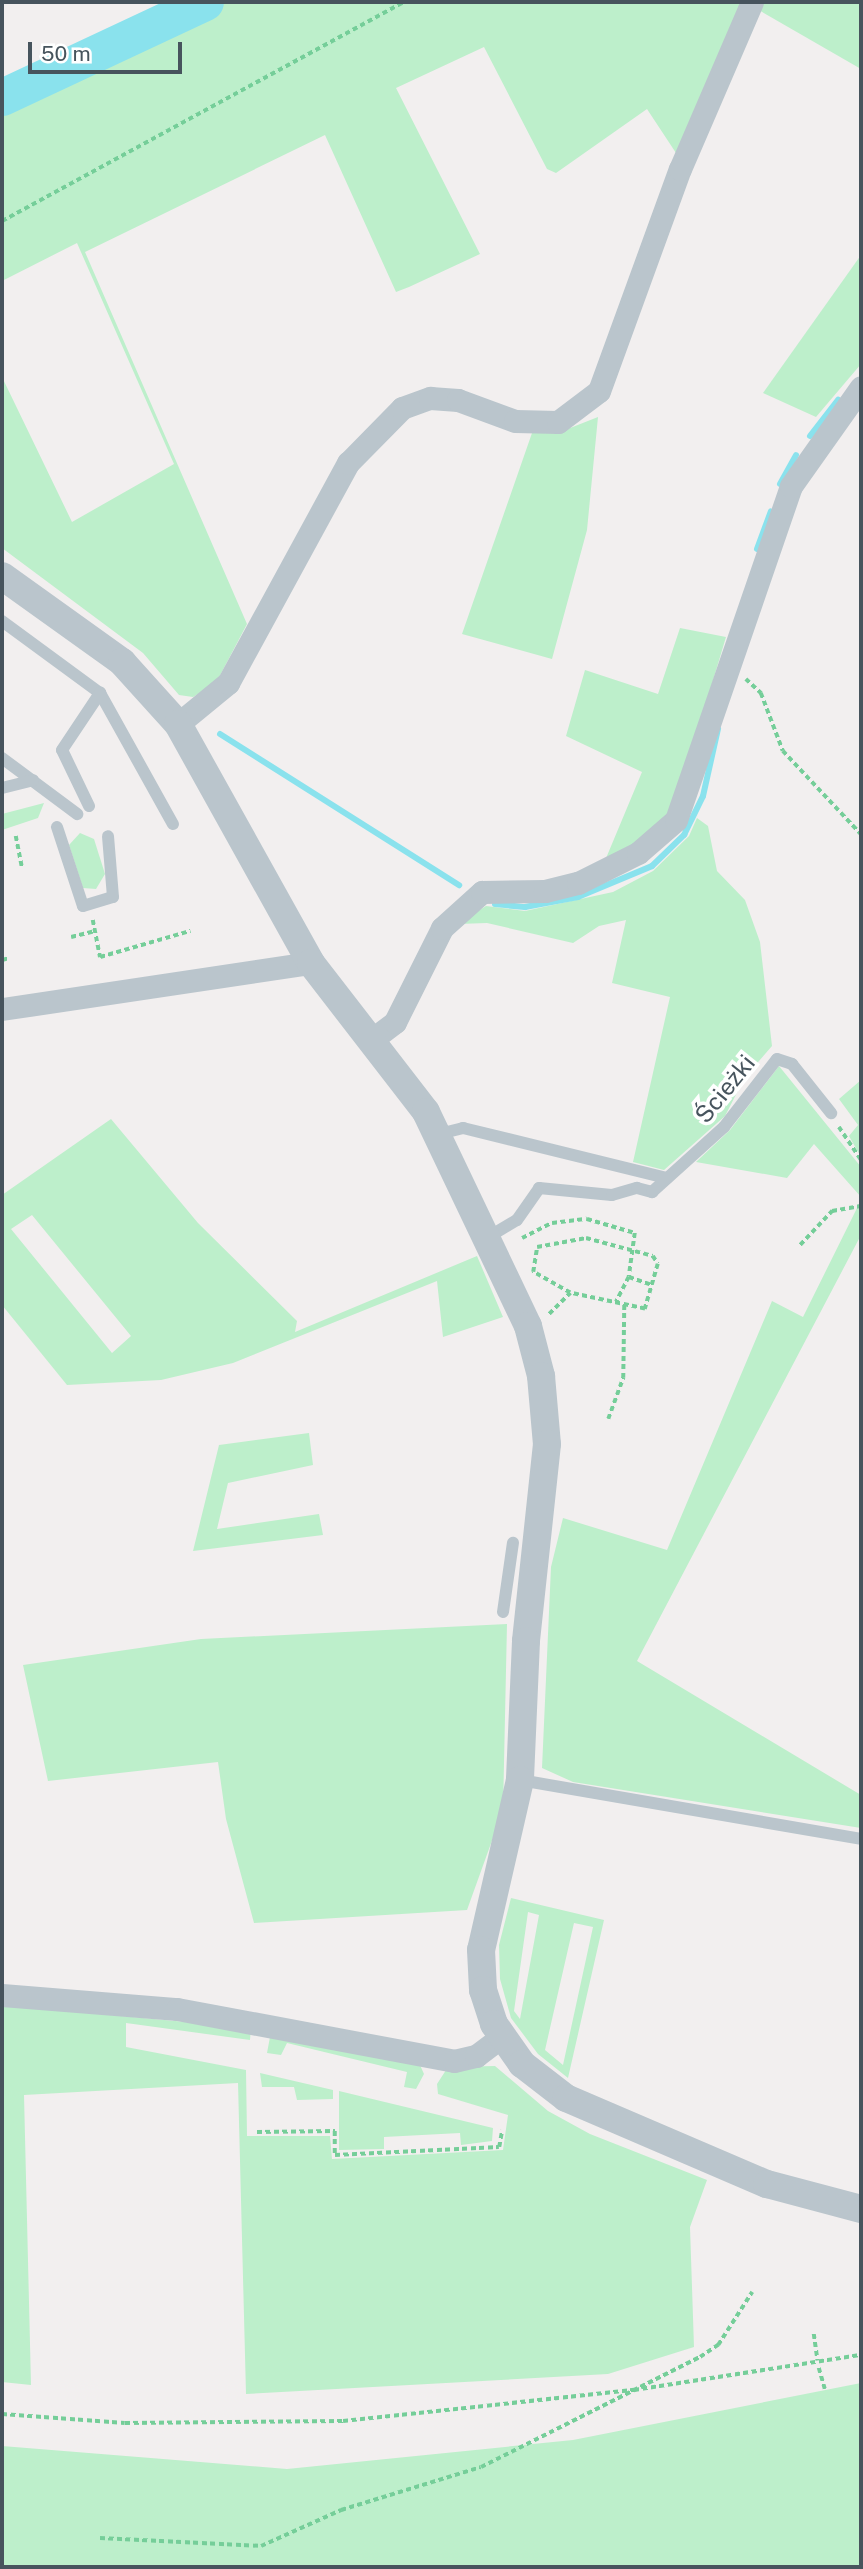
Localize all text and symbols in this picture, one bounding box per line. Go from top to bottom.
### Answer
scale bar [32,28,186,72]
text: 50 m [41,41,91,66]
street label: Ścieżki [689,1049,761,1129]

